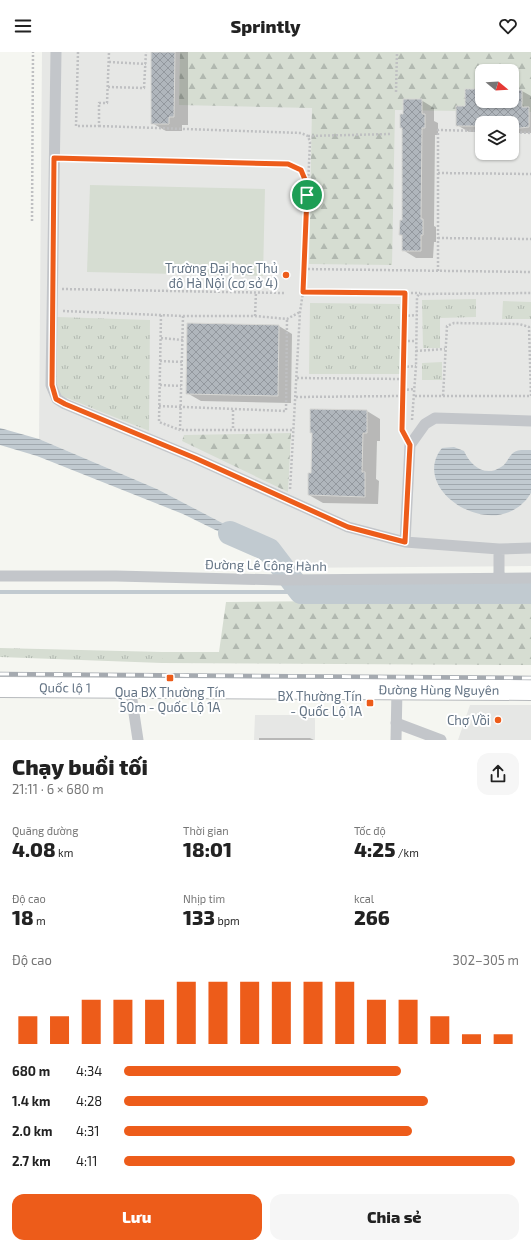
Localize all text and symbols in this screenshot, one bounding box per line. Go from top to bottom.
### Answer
icon: menu [12,15,34,37]
text: Sprintly [231,15,300,37]
icon: heart [497,15,519,37]
north arrow [475,64,519,108]
map controls [475,64,519,160]
button: layers [475,116,519,160]
pin [290,178,324,212]
icon: arrive [296,184,318,206]
place label: Trường Đại học Thủ đô Hà Nội (cơ sở 4) [165,260,278,291]
marker: Trường Đại học Thủ đô Hà Nội (cơ sở 4) [281,270,291,280]
street label: Đường Lê Công Hành [205,556,327,574]
marker: Qua BX Thường Tín 50m - Quốc Lộ 1A [165,673,175,683]
street label: Quốc lộ 1 [39,679,91,696]
street label: Đường Hùng Nguyên [379,681,499,698]
place label: Qua BX Thường Tín 50m - Quốc Lộ 1A [115,684,225,715]
place label: BX Thường Tín - Quốc Lộ 1A [277,688,362,719]
marker: BX Thường Tín - Quốc Lộ 1A [365,698,375,708]
place label: Chợ Vồi [447,712,490,728]
marker: Chợ Vồi [493,715,503,725]
text: Chạy buổi tối [12,753,148,779]
button: share [477,753,519,795]
text: 21:11 · 6 × 680 m [12,781,104,797]
text: Quãng đường [12,824,78,837]
text: Thời gian [183,824,229,837]
text: Tốc độ [354,824,386,837]
text: 4.08 [12,837,56,861]
text: 18:01 [183,837,232,861]
text: 4:25 [354,837,395,861]
text: km [56,846,73,859]
text: /km [395,846,419,859]
text: Độ cao [12,892,46,905]
text: Nhịp tim [183,892,225,905]
text: kcal [354,892,374,905]
text: 18 [12,905,34,929]
text: 133 [183,905,215,929]
text: 266 [354,905,390,929]
text: m [34,914,46,927]
text: bpm [215,914,240,927]
text: Độ cao [12,952,52,968]
text: 302–305 m [453,952,519,968]
text: 680 m [12,1063,50,1079]
text: 4:34 [76,1063,102,1079]
text: 1.4 km [12,1093,51,1109]
text: 4:28 [76,1093,102,1109]
text: 2.0 km [12,1123,52,1139]
text: 4:31 [76,1123,99,1139]
text: 2.7 km [12,1153,51,1169]
text: 4:11 [76,1153,97,1169]
button: Lưu [12,1194,262,1240]
button: Chia sẻ [270,1194,519,1240]

